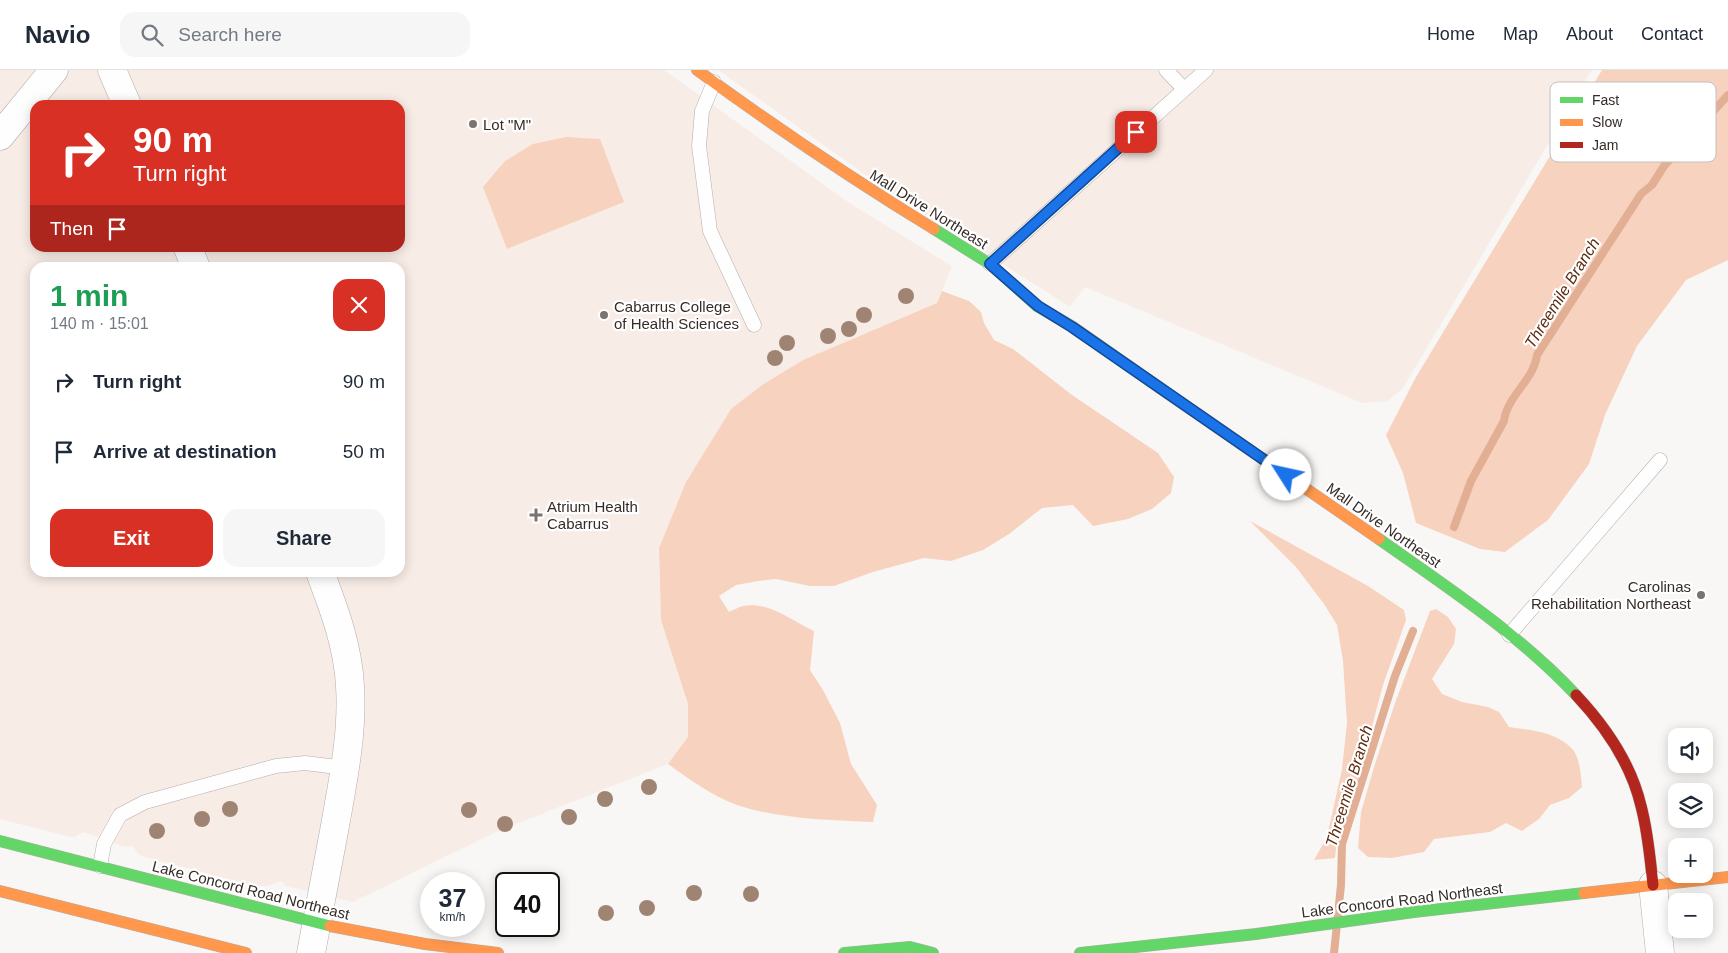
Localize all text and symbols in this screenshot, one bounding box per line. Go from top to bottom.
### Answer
search box [120,12,470,57]
text: Navio [25,21,90,48]
icon: search [138,21,166,49]
text: Search here [178,24,282,45]
text: Home [1427,24,1475,44]
text: Map [1503,24,1538,44]
text: About [1566,24,1613,44]
text: Contact [1641,24,1703,44]
legend [1550,82,1716,162]
text: Fast [1592,92,1619,108]
pin [1115,111,1157,153]
text: Slow [1592,114,1623,130]
place label: Lot "M" [483,116,531,133]
marker: Lot "M" [467,118,479,130]
icon: arrive [1122,118,1150,146]
icon: right [50,120,115,185]
text: 90 m [133,120,213,159]
text: Jam [1592,137,1618,153]
text: Turn right [133,161,226,186]
street label: Mall Drive Northeast [867,166,992,253]
icon: arrive [103,215,131,243]
text: Then [50,218,93,239]
water label: Threemile Branch [1521,235,1603,351]
text: 1 min [50,279,128,312]
button: close [333,279,385,331]
place label: Cabarrus College of Health Sciences [614,298,739,332]
marker: Cabarrus College of Health Sciences [598,309,610,321]
text: 140 m · 15:01 [50,315,149,332]
icon: right [50,368,78,396]
text: Turn right [93,371,181,392]
text: 90 m [343,371,385,392]
icon: arrive [50,438,78,466]
text: Arrive at destination [93,441,277,462]
text: 50 m [343,441,385,462]
position arrow [1259,448,1311,500]
street label: Mall Drive Northeast [1323,479,1445,571]
place label: Atrium Health Cabarrus [547,498,638,532]
marker: Atrium Health Cabarrus [529,508,543,522]
button: Exit [50,509,213,567]
button: Share [223,509,385,567]
place label: Carolinas Rehabilitation Northeast [1531,578,1692,612]
marker: Carolinas Rehabilitation Northeast [1695,589,1707,601]
water label: Threemile Branch [1322,723,1376,849]
map controls [1668,728,1713,938]
button: sound [1668,728,1713,773]
button: layers [1668,783,1713,828]
button: + [1668,838,1713,883]
street label: Lake Concord Road Northeast [151,857,352,923]
speed limit sign: 40 [495,872,560,937]
street label: Lake Concord Road Northeast [1300,879,1504,921]
text: 37 [439,884,466,912]
button: − [1668,893,1713,938]
text: km/h [439,910,466,924]

